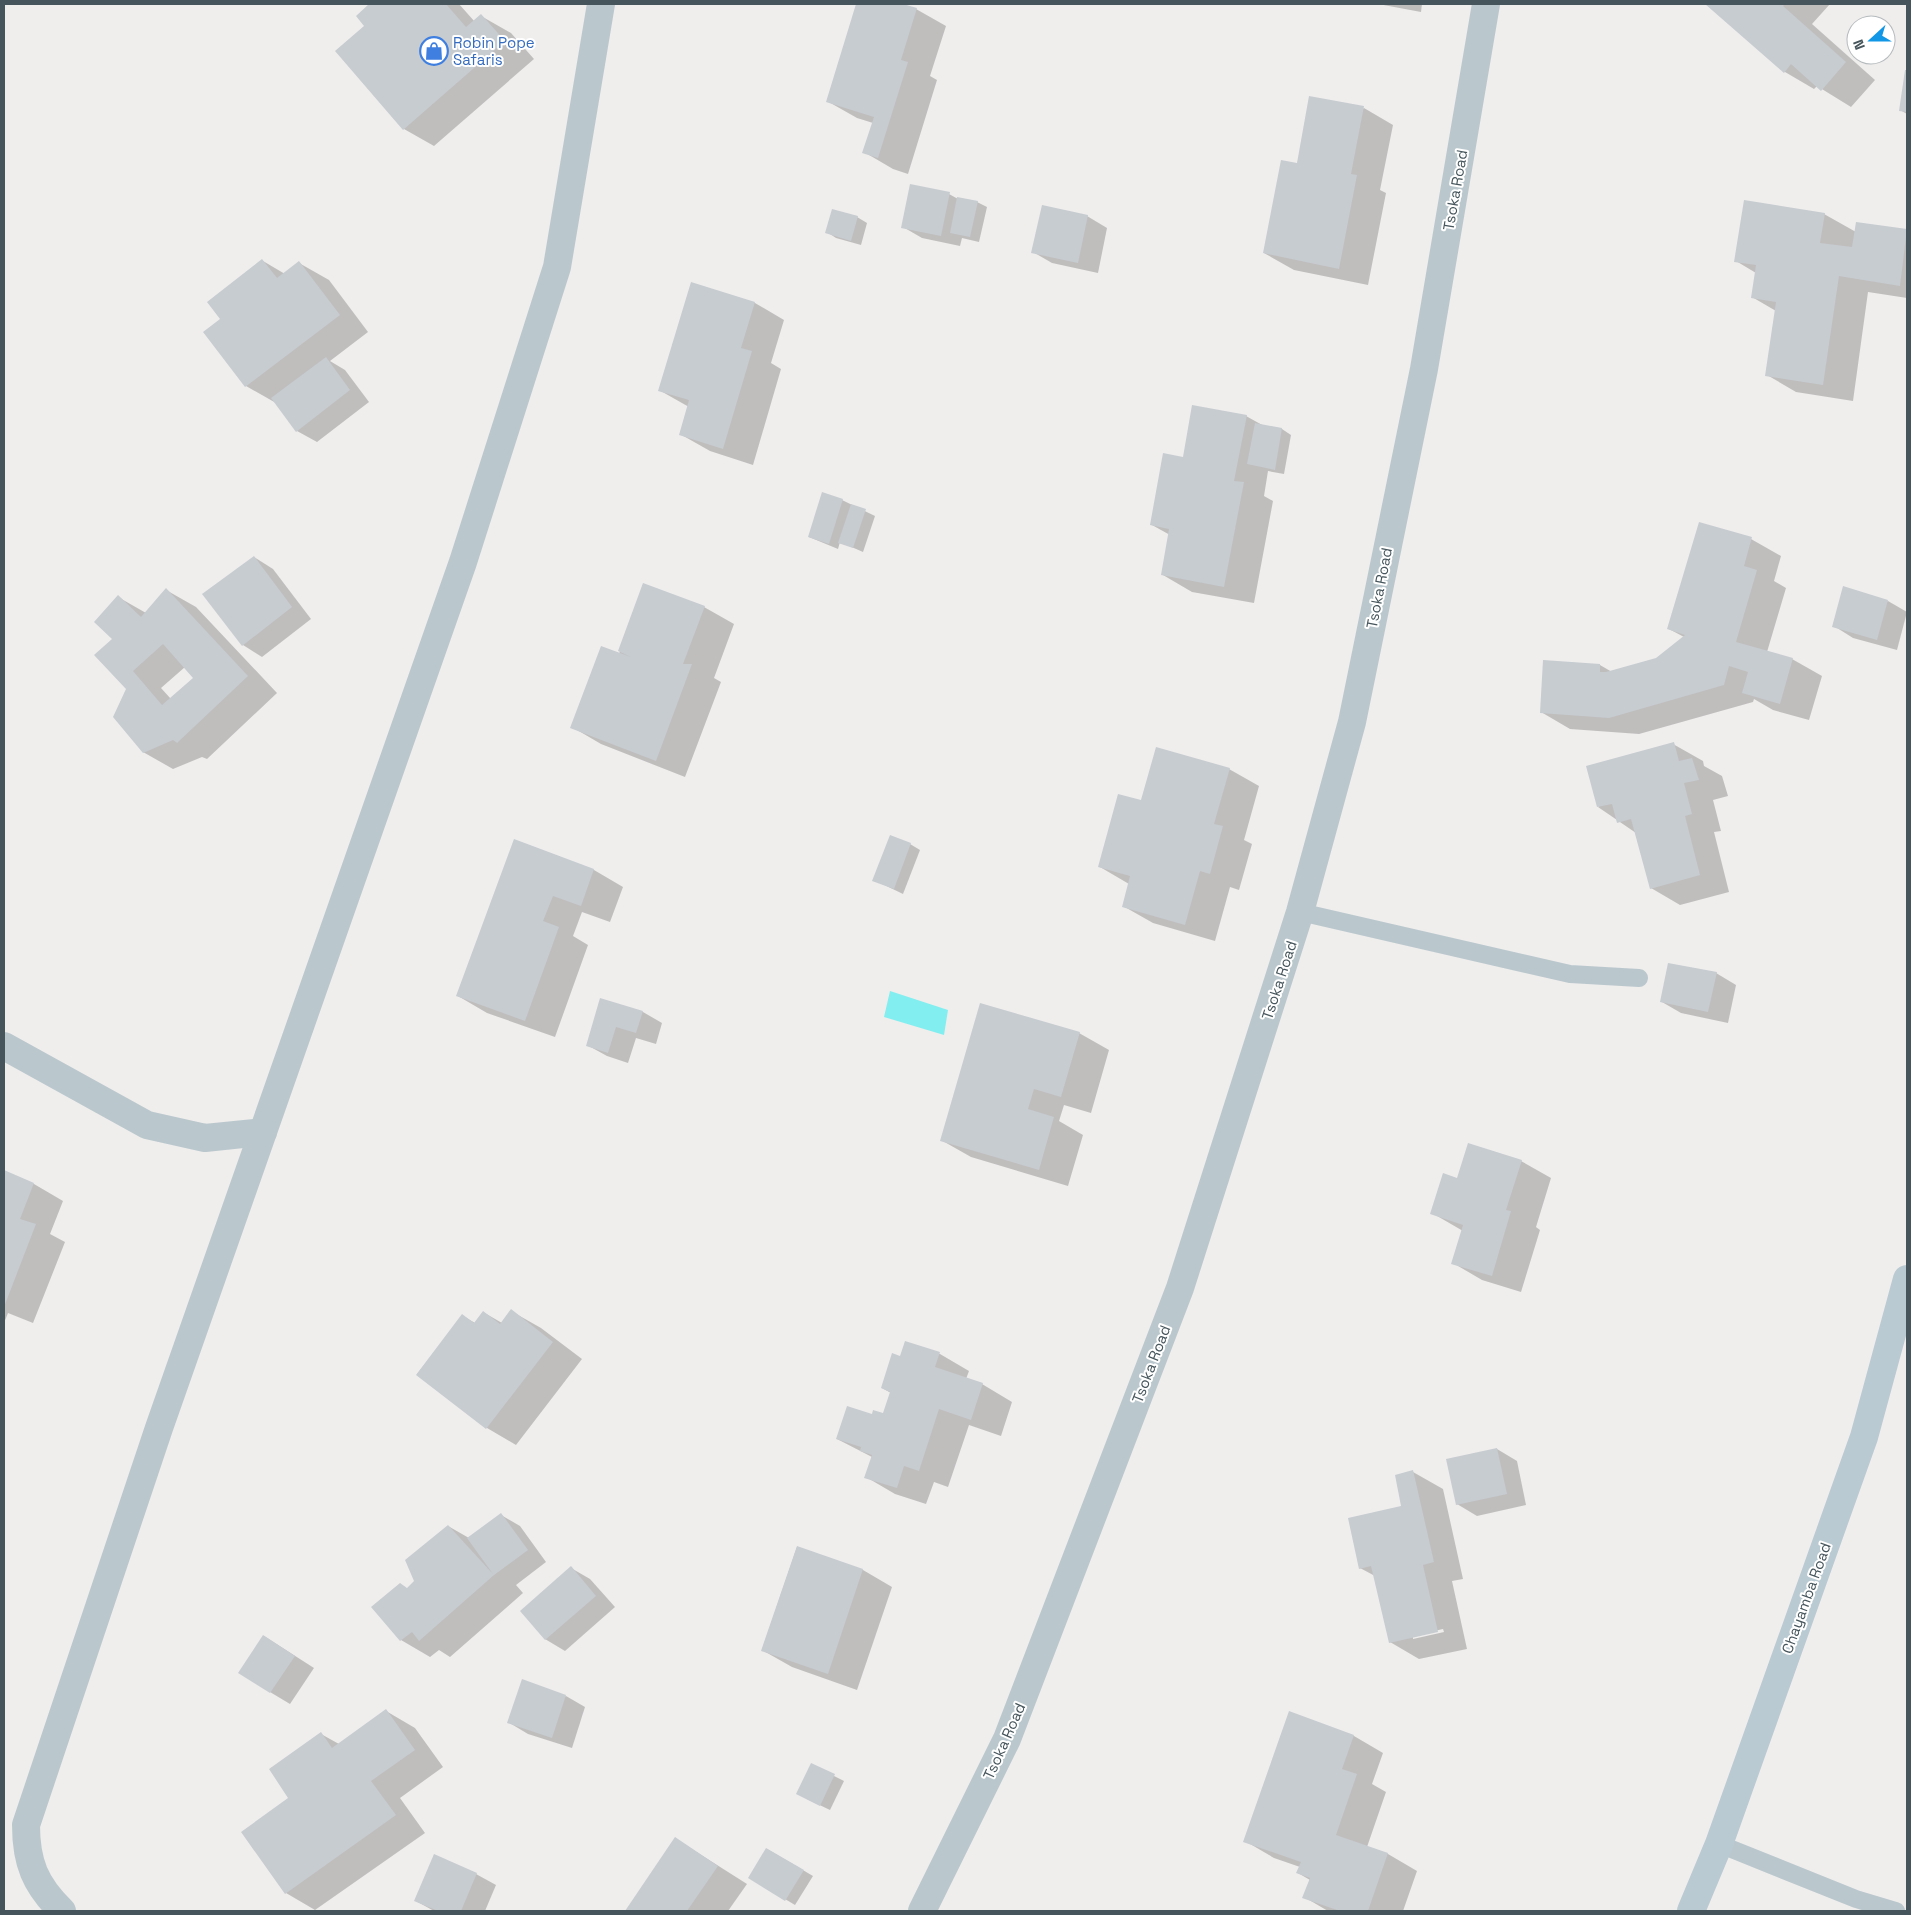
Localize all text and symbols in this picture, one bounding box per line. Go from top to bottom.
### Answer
north arrow [1846,15,1896,65]
place label: Robin Pope Safaris [453,33,535,69]
shop icon: Robin Pope Safaris [419,36,449,66]
text: N [1849,37,1869,52]
street label: Tsoka Road [1439,148,1471,232]
street label: Tsoka Road [1362,546,1396,630]
street label: Tsoka Road [1257,938,1301,1022]
street label: Tsoka Road [1127,1322,1175,1406]
street label: Chayamba Road [1777,1540,1835,1656]
street label: Tsoka Road [979,1700,1029,1782]

